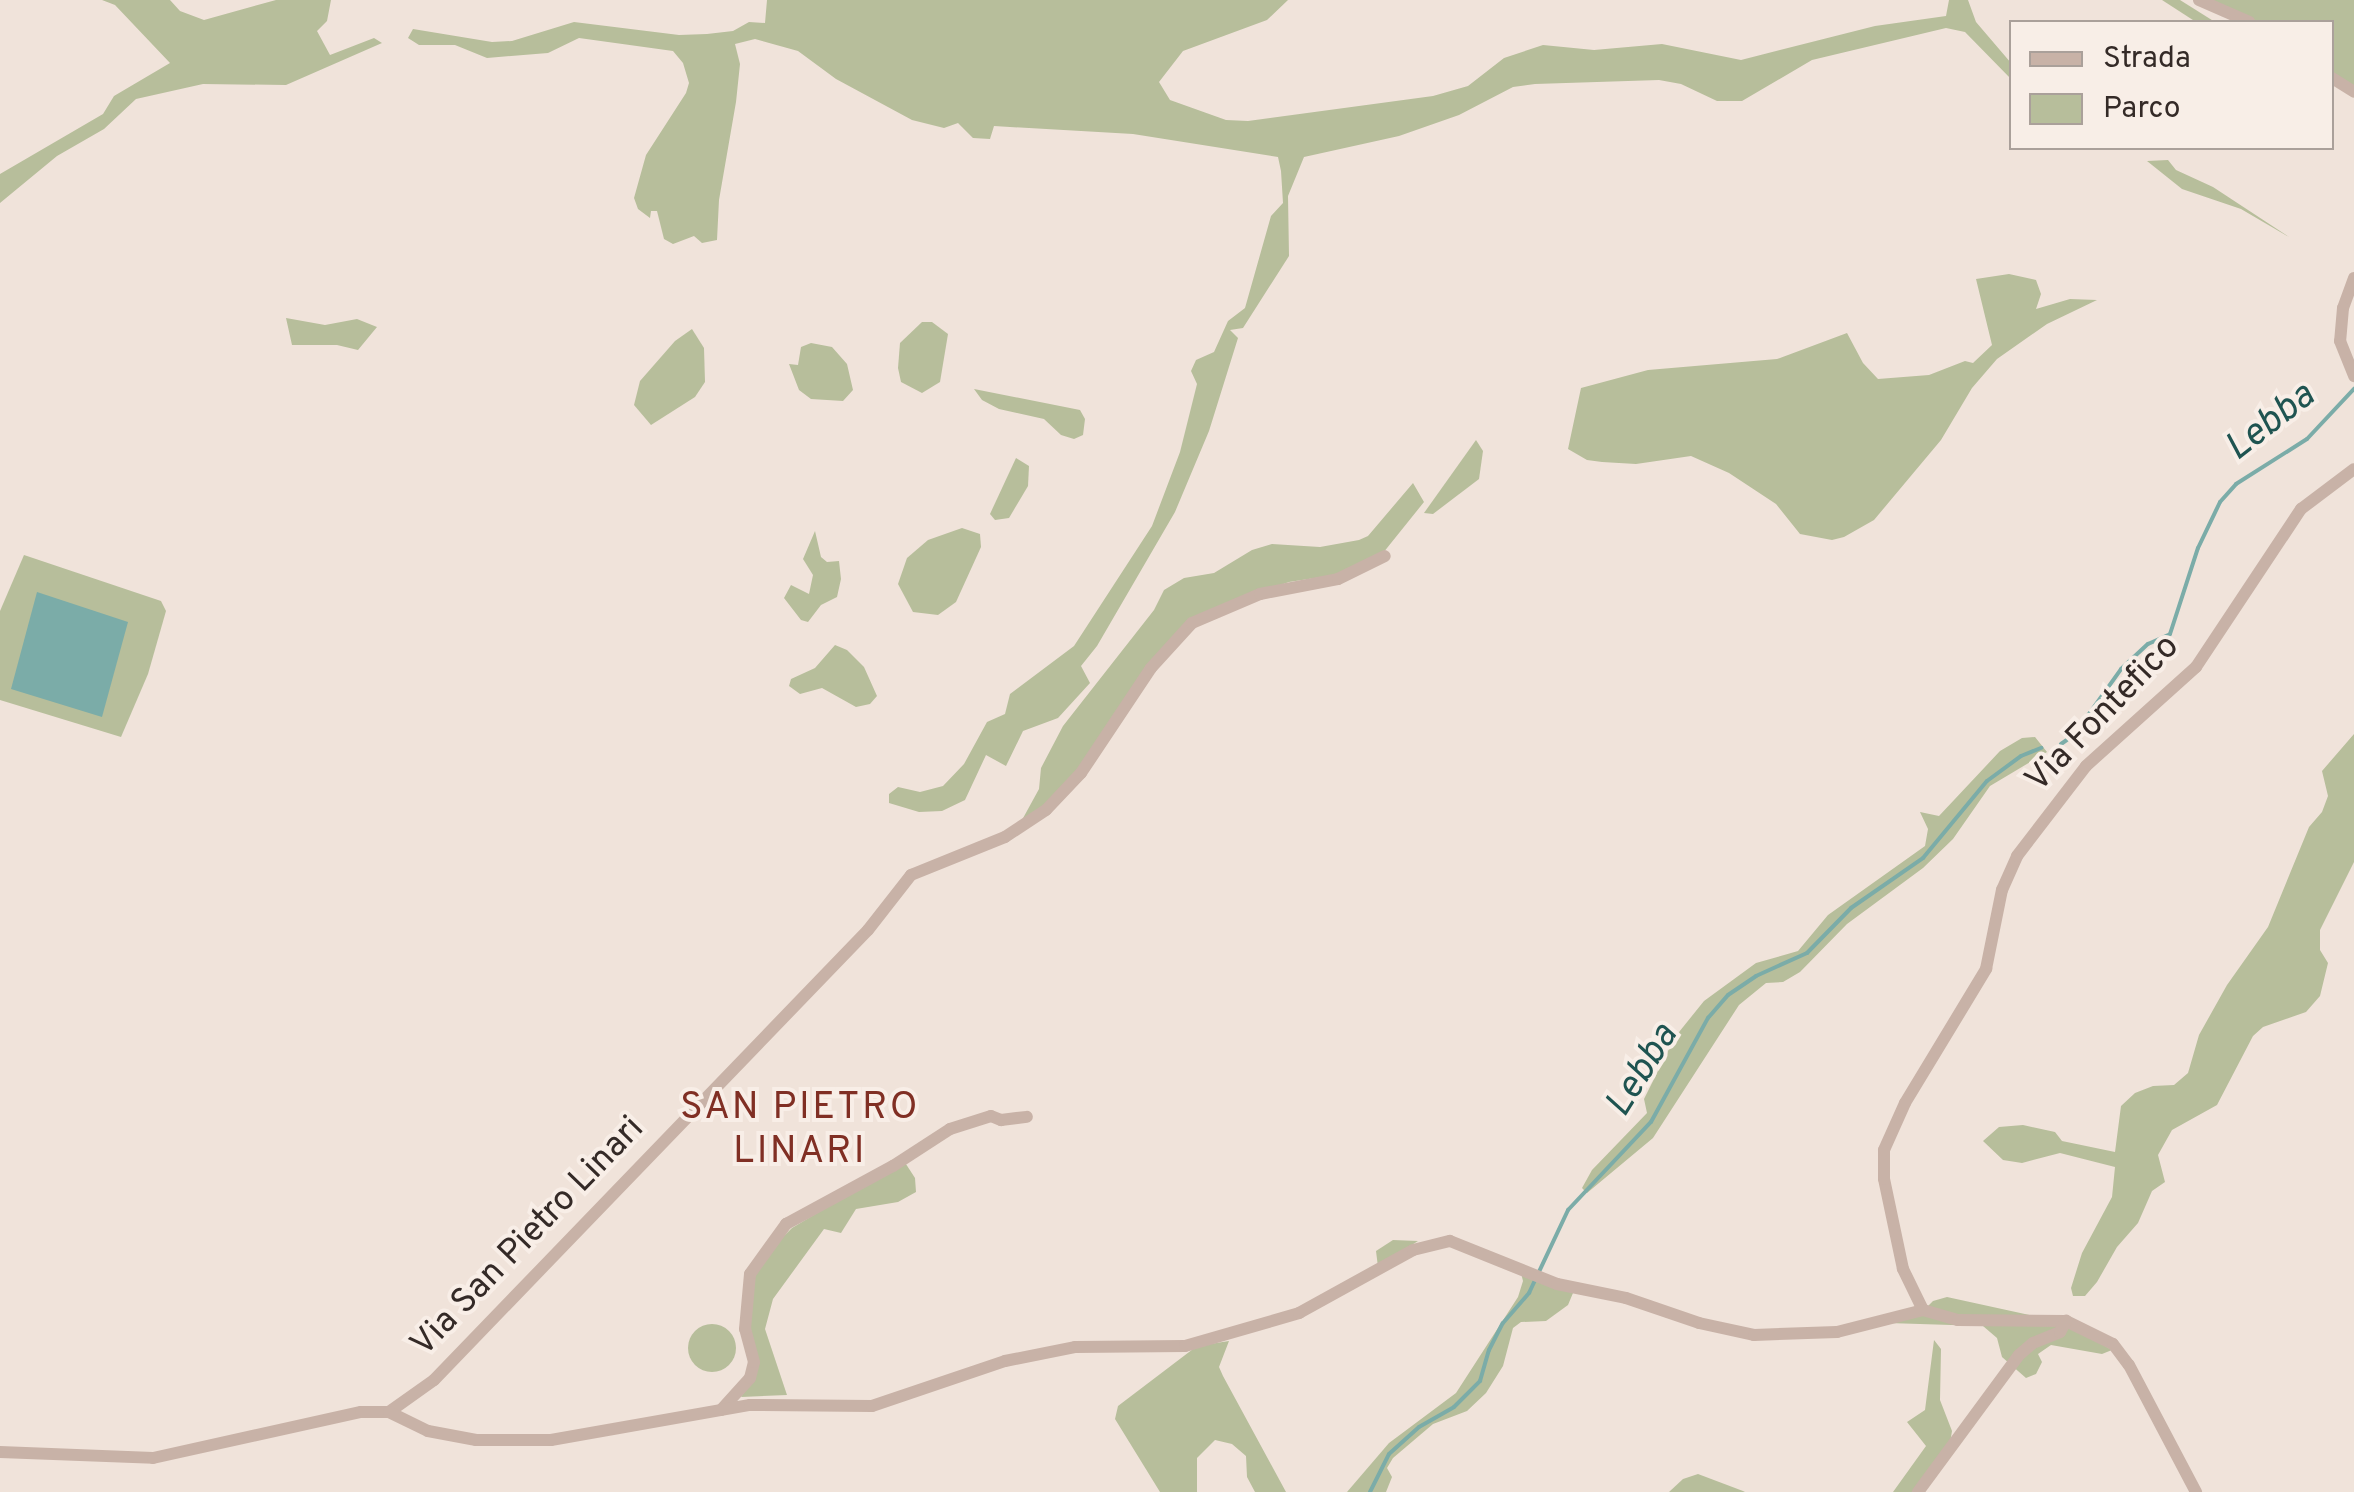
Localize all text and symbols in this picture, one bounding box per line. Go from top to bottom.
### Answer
legend [2009,20,2334,150]
text: Strada [2103,41,2191,78]
text: Parco [2103,91,2180,128]
water label: Lebba [2217,374,2325,472]
street label: Via Fontefico [2018,627,2188,801]
water label: Lebba [1597,1016,1689,1126]
district label: SAN PIETRO LINARI [680,1086,920,1176]
street label: Via San Pietro Linari [403,1108,653,1366]

